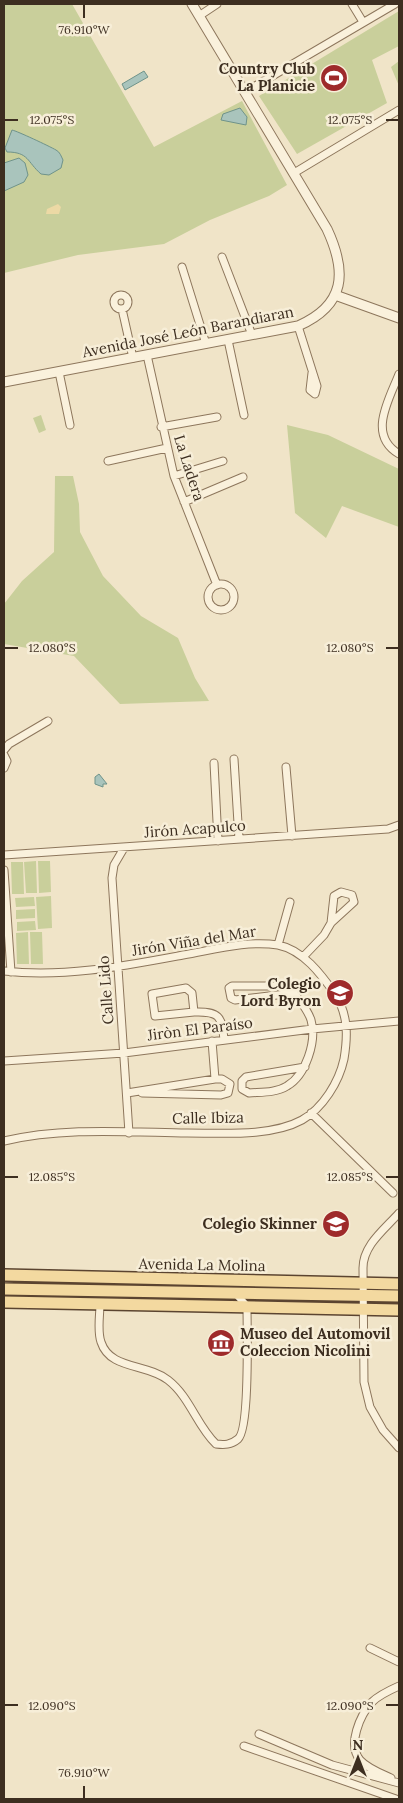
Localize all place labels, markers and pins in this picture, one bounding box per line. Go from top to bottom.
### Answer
place label: Country Club La Planicie [219,59,315,95]
sports icon: Country Club La Planicie [319,63,349,93]
place label: Colegio Lord Byron [240,974,321,1010]
school or university icon: Colegio Lord Byron [325,978,355,1008]
school or university icon: Colegio Skinner [321,1209,351,1239]
place label: Colegio Skinner [202,1214,318,1233]
place label: Museo del Automovil Coleccion Nicolini [240,1324,391,1360]
museum icon: Museo del Automovil Coleccion Nicolini [206,1328,236,1358]

